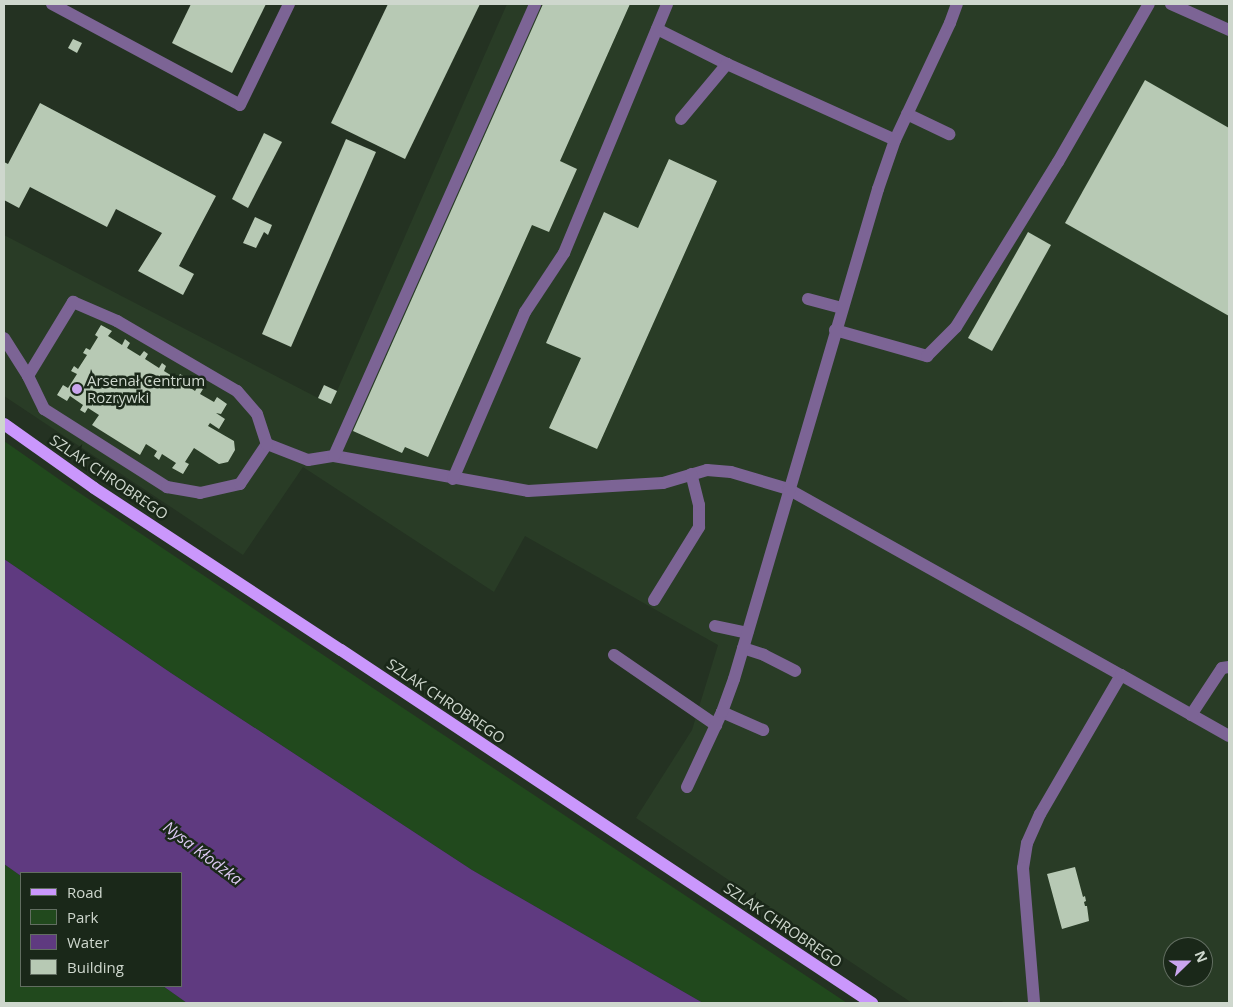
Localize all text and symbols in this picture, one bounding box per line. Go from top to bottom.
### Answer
place label: Arsenał Centrum Rozrywki [87,371,205,406]
marker: Arsenał Centrum Rozrywki [71,383,83,395]
street label: SZLAK CHROBREGO [47,431,171,523]
street label: SZLAK CHROBREGO [384,655,508,747]
water label: Nysa Kłodzka [160,817,246,889]
legend [20,872,182,987]
street label: SZLAK CHROBREGO [721,879,845,971]
text: Road [67,882,103,902]
text: Park [67,907,98,927]
text: Water [67,932,109,952]
north arrow [1163,937,1213,987]
text: N [1190,948,1212,965]
text: Building [67,957,124,977]

